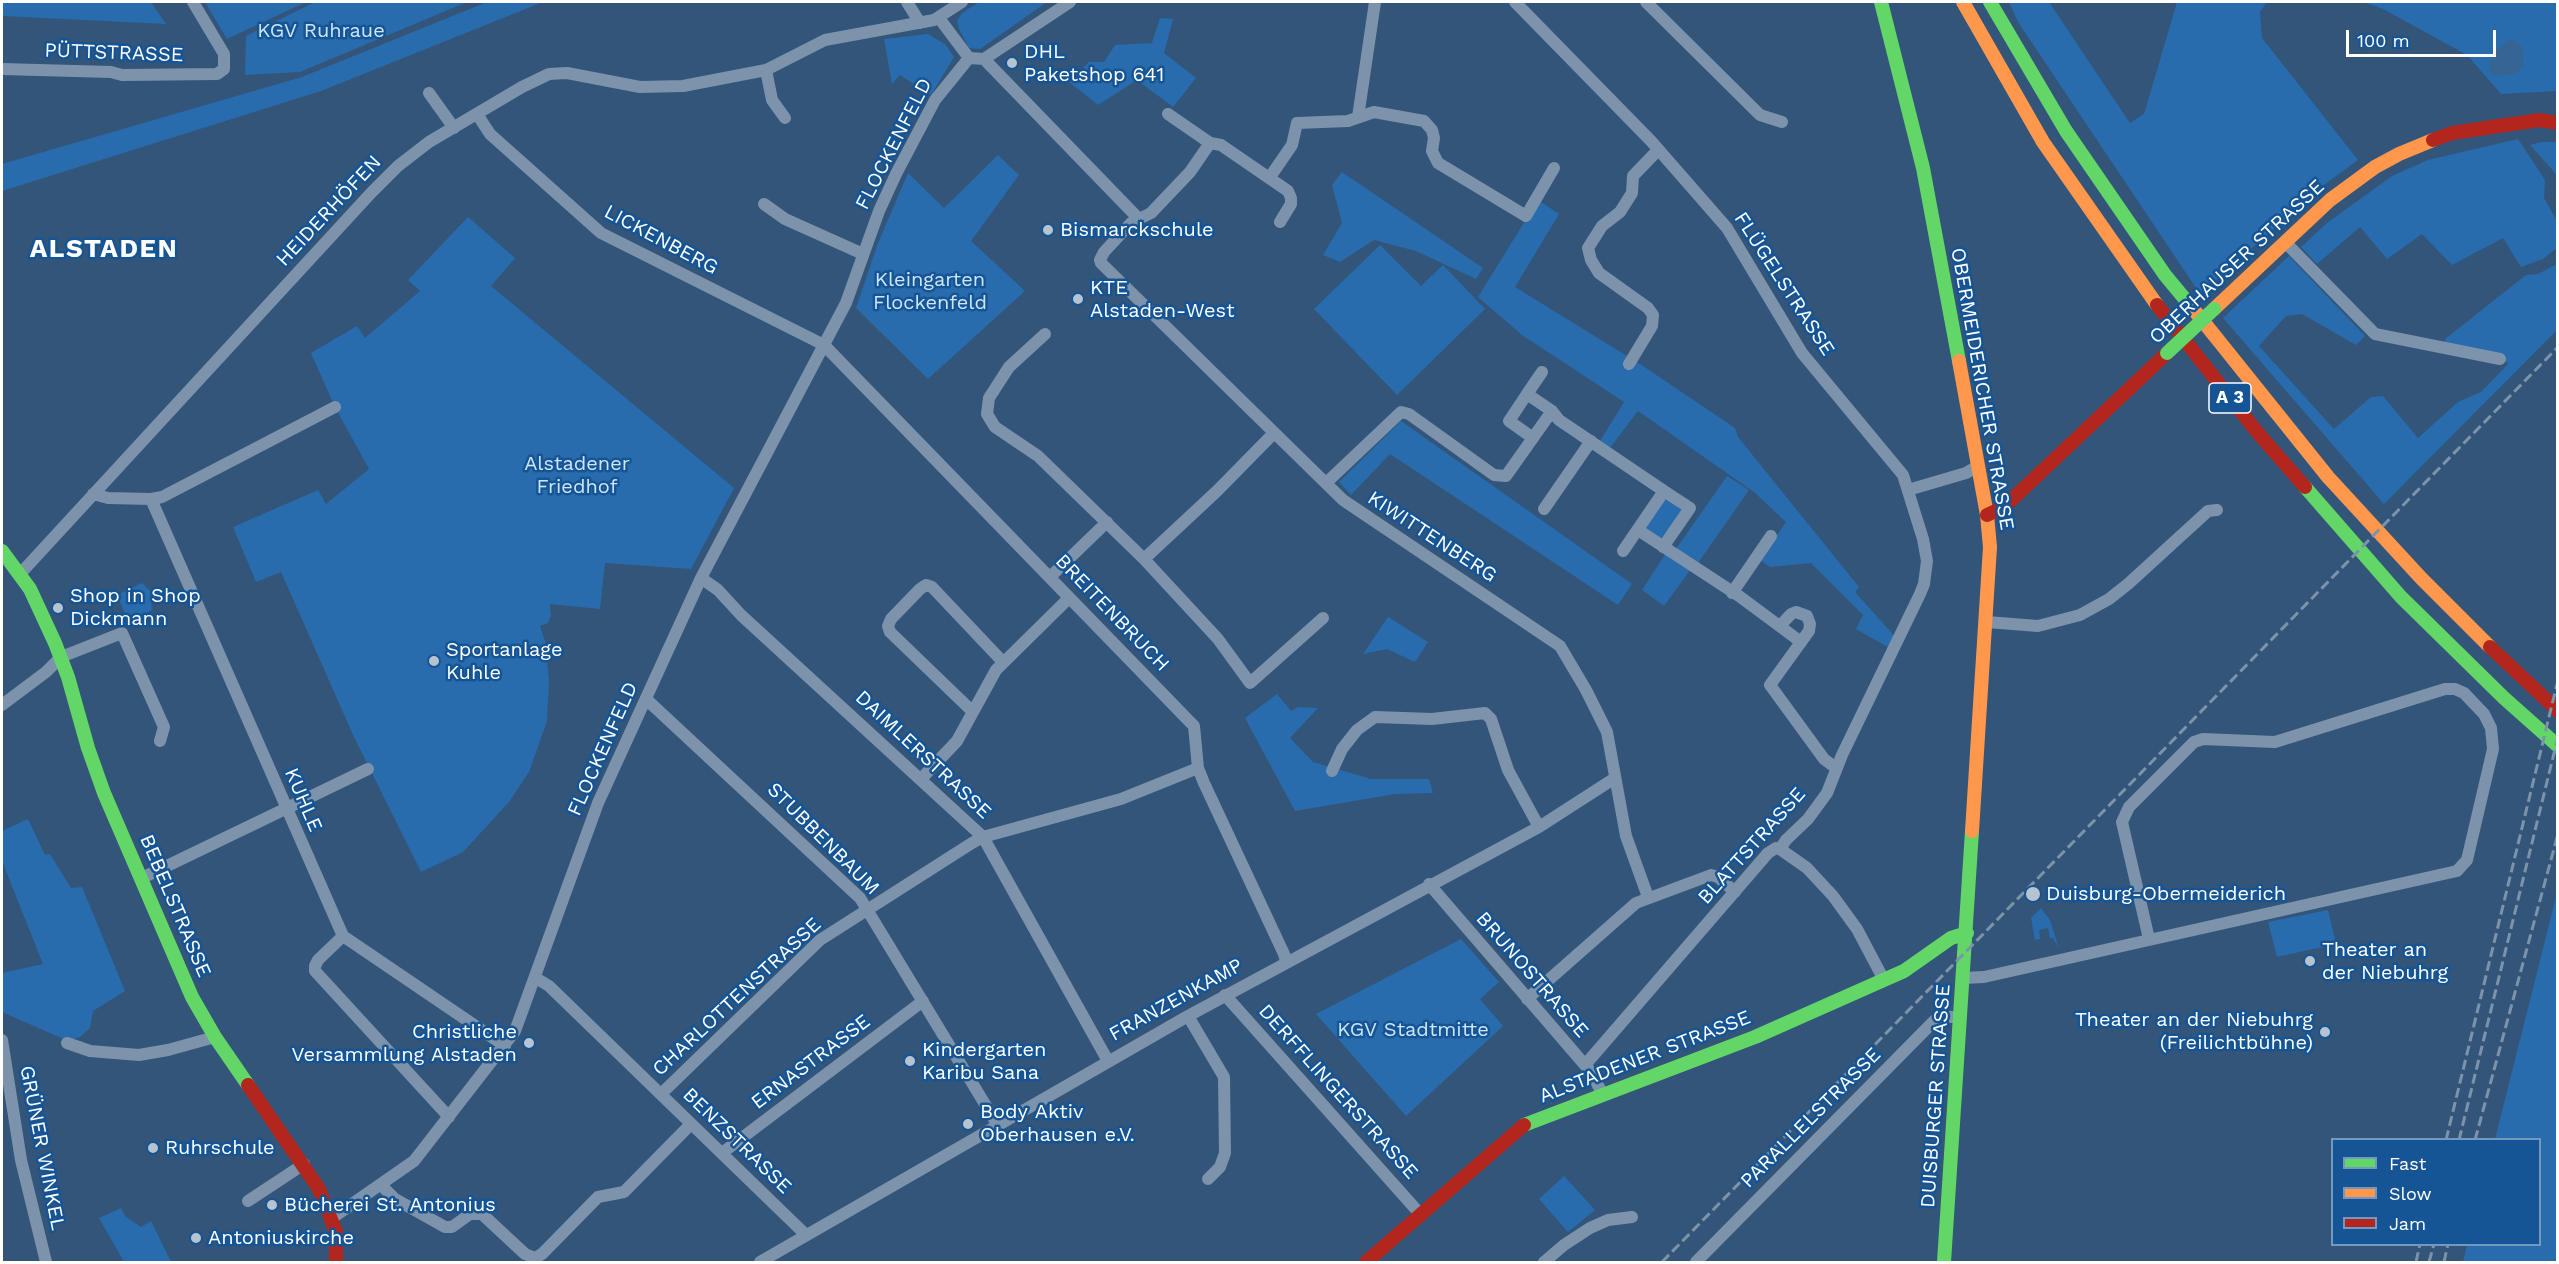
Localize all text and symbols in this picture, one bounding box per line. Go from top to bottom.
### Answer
scale bar [2349,18,2499,56]
park label: KGV Ruhraue [257,19,385,43]
text: 100 m [2357,30,2410,51]
street label: PÜTTSTRASSE [44,39,184,67]
place label: DHL Paketshop 641 [1024,40,1164,87]
marker: DHL Paketshop 641 [1005,56,1019,70]
street label: FLOCKENFELD [851,74,937,214]
street label: HEIDERHÖFEN [271,150,387,272]
street label: OBERHAUSER STRASSE [2145,175,2329,349]
street label: LICKENBERG [600,200,722,280]
street label: FLÜGELSTRASSE [1729,208,1839,360]
place label: Bismarckschule [1060,218,1214,242]
marker: Bismarckschule [1041,223,1055,237]
district label: ALSTADEN [30,233,178,265]
street label: OBERMEIDERICHER STRASSE [1945,246,2019,532]
park label: Kleingarten Flockenfeld [873,268,987,315]
place label: KTE Alstaden-West [1090,276,1235,323]
marker: KTE Alstaden-West [1071,292,1085,306]
road number: A 3 [2209,383,2251,413]
park label: Alstadener Friedhof [524,452,630,499]
street label: KIWITTENBERG [1363,486,1501,588]
street label: BREITENBRUCH [1050,549,1174,677]
place label: Shop in Shop Dickmann [70,584,201,631]
marker: Shop in Shop Dickmann [51,601,65,615]
place label: Sportanlage Kuhle [446,638,563,685]
marker: Sportanlage Kuhle [427,654,441,668]
street label: FLOCKENFELD [563,678,643,820]
street label: DAIMLERSTRASSE [850,686,996,824]
street label: KUHLE [279,765,327,835]
street label: STUBBENBAUM [762,778,884,900]
street label: BLATTSTRASSE [1693,783,1811,909]
street label: BEBELSTRASSE [134,831,216,981]
place label: Duisburg-Obermeiderich [2046,882,2286,906]
marker: Duisburg-Obermeiderich [2024,885,2042,903]
street label: BRUNOSTRASSE [1471,907,1593,1043]
street label: CHARLOTTENSTRASSE [648,913,826,1081]
place label: Theater an der Niebuhrg [2322,938,2448,985]
street label: FRANZENKAMP [1105,953,1247,1047]
marker: Theater an der Niebuhrg [2303,954,2317,968]
street label: DUISBURGER STRASSE [1916,983,1956,1209]
street label: DERFFLINGERSTRASSE [1253,1000,1423,1184]
street label: ALSTADENER STRASSE [1536,1006,1754,1108]
place label: Theater an der Niebuhrg (Freilichtbühne) [2075,1008,2313,1055]
street label: ERNASTRASSE [747,1009,875,1115]
park label: KGV Stadtmitte [1337,1018,1489,1042]
place label: Christliche Versammlung Alstaden [291,1020,517,1067]
marker: Theater an der Niebuhrg (Freilichtbühne) [2318,1025,2332,1039]
marker: Christliche Versammlung Alstaden [522,1036,536,1050]
place label: Kindergarten Karibu Sana [922,1038,1046,1085]
street label: PARALLELSTRASSE [1736,1043,1886,1193]
marker: Kindergarten Karibu Sana [903,1054,917,1068]
street label: GRÜNER WINKEL [14,1064,70,1232]
street label: BENZSTRASSE [678,1083,796,1199]
place label: Body Aktiv Oberhausen e.V. [980,1100,1135,1147]
marker: Body Aktiv Oberhausen e.V. [961,1117,975,1131]
place label: Ruhrschule [165,1136,275,1160]
legend [2331,1138,2541,1246]
marker: Ruhrschule [146,1141,160,1155]
text: Fast [2389,1153,2426,1174]
text: Slow [2389,1183,2432,1204]
place label: Bücherei St. Antonius [284,1193,496,1217]
marker: Bücherei St. Antonius [265,1198,279,1212]
text: Jam [2389,1213,2426,1234]
place label: Antoniuskirche [208,1226,354,1250]
marker: Antoniuskirche [189,1231,203,1245]

